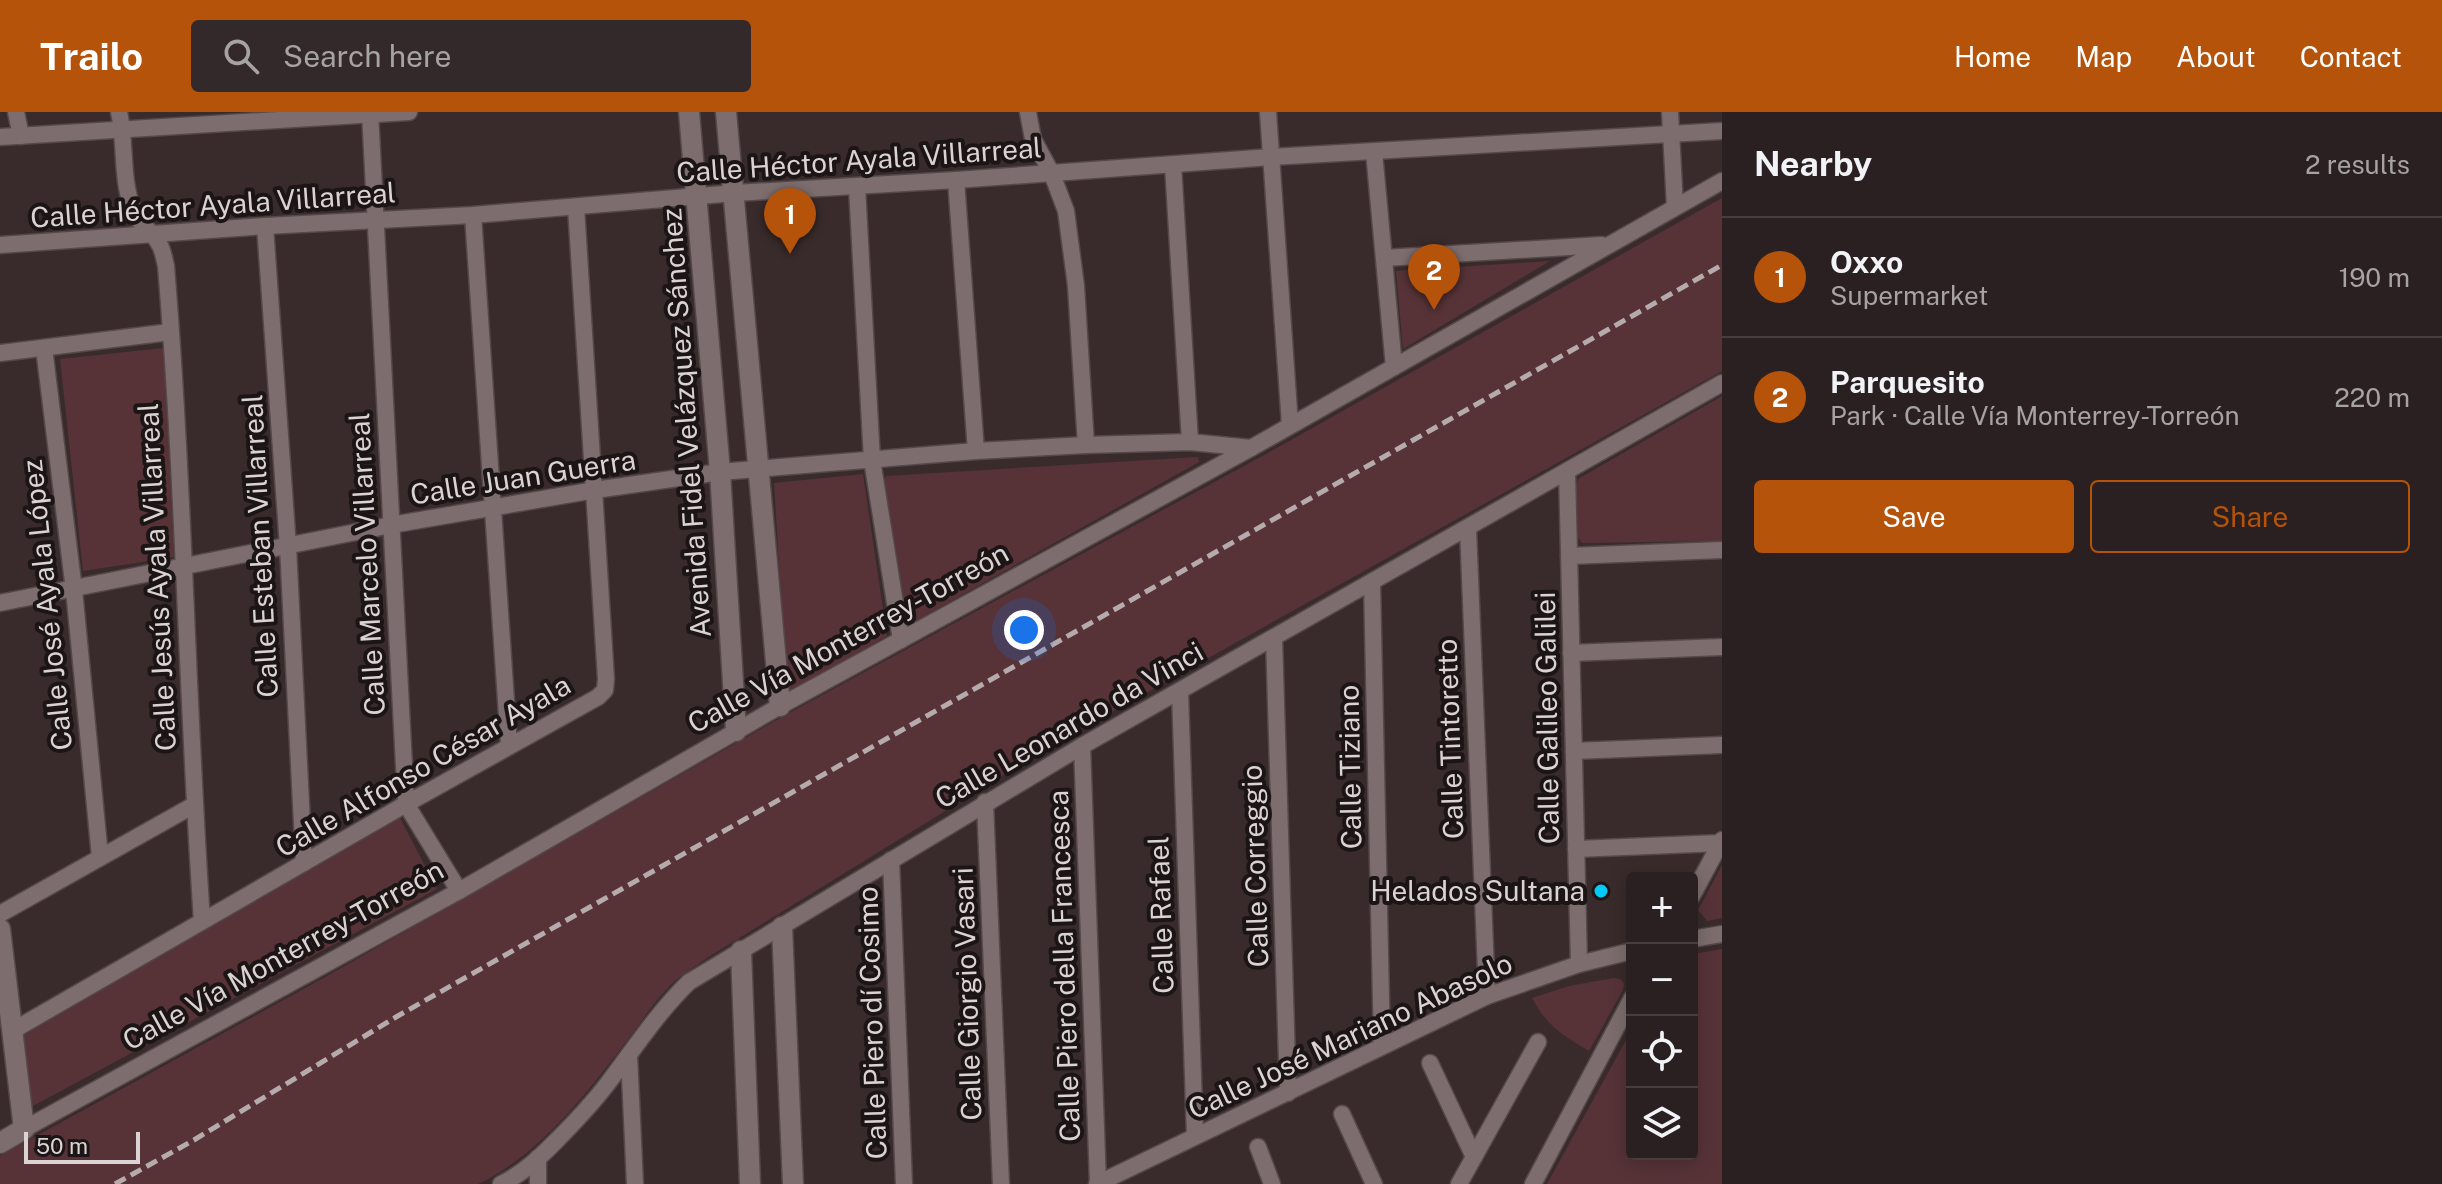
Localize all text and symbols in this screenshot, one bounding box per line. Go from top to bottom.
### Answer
search box [191,20,751,92]
text: Trailo [40,34,143,79]
icon: search [219,34,263,78]
text: Search here [283,38,452,74]
text: Home [1954,40,2031,73]
text: Map [2075,40,2132,73]
text: About [2176,40,2256,73]
text: Contact [2300,40,2402,73]
street label: Calle Héctor Ayala Villarreal [675,130,1043,189]
text: Nearby [1754,144,1872,184]
text: 2 results [2305,149,2410,180]
street label: Calle Héctor Ayala Villarreal [29,175,397,234]
pin: 1 [764,188,816,254]
street label: Avenida Fidel Velázquez Sánchez [654,207,717,639]
pin: 2 [1408,244,1460,310]
text: Oxxo [1830,244,1903,280]
text: 1 [1774,262,1786,293]
text: 190 m [2339,262,2410,293]
text: Supermarket [1830,280,1988,311]
text: Parquesito [1830,364,1985,400]
text: 2 [1772,382,1788,413]
text: 220 m [2334,382,2410,413]
street label: Calle Esteban Villarreal [235,394,284,699]
text: Park · Calle Vía Monterrey-Torreón [1830,400,2240,431]
street label: Calle Jesús Ayala Villarreal [131,402,182,752]
street label: Calle Marcelo Villarreal [342,412,391,716]
street label: Calle Juan Guerra [408,442,638,511]
street label: Calle José Ayala López [15,458,78,752]
button: Save [1754,480,2074,553]
button: Share [2090,480,2410,553]
street label: Calle Vía Monterrey-Torreón [682,536,1014,740]
street label: Calle Galileo Galilei [1528,591,1565,845]
your location [1004,610,1044,650]
street label: Calle Leonardo da Vinci [929,634,1209,815]
street label: Calle Tintoretto [1430,638,1469,840]
street label: Calle Alfonso César Ayala [270,668,576,864]
street label: Calle Tiziano [1332,685,1367,849]
street label: Calle Correggio [1234,764,1275,968]
street label: Calle Piero della Francesca [1041,790,1086,1142]
street label: Calle Rafael [1141,836,1180,994]
street label: Calle Vía Monterrey-Torreón [117,853,449,1057]
street label: Calle Giorgio Vasari [946,867,987,1121]
map controls [1626,872,1698,1160]
button: + [1626,872,1698,944]
place label: Helados Sultana [1370,874,1585,907]
marker: Helados Sultana [1592,882,1610,900]
street label: Calle Piero dí Cosimo [850,886,893,1160]
button: − [1626,944,1698,1016]
street label: Calle José Mariano Abasolo [1183,946,1517,1125]
button: locate [1626,1016,1698,1088]
button: layers [1626,1088,1698,1160]
scale bar [24,1128,140,1164]
text: 50 m [36,1133,88,1159]

